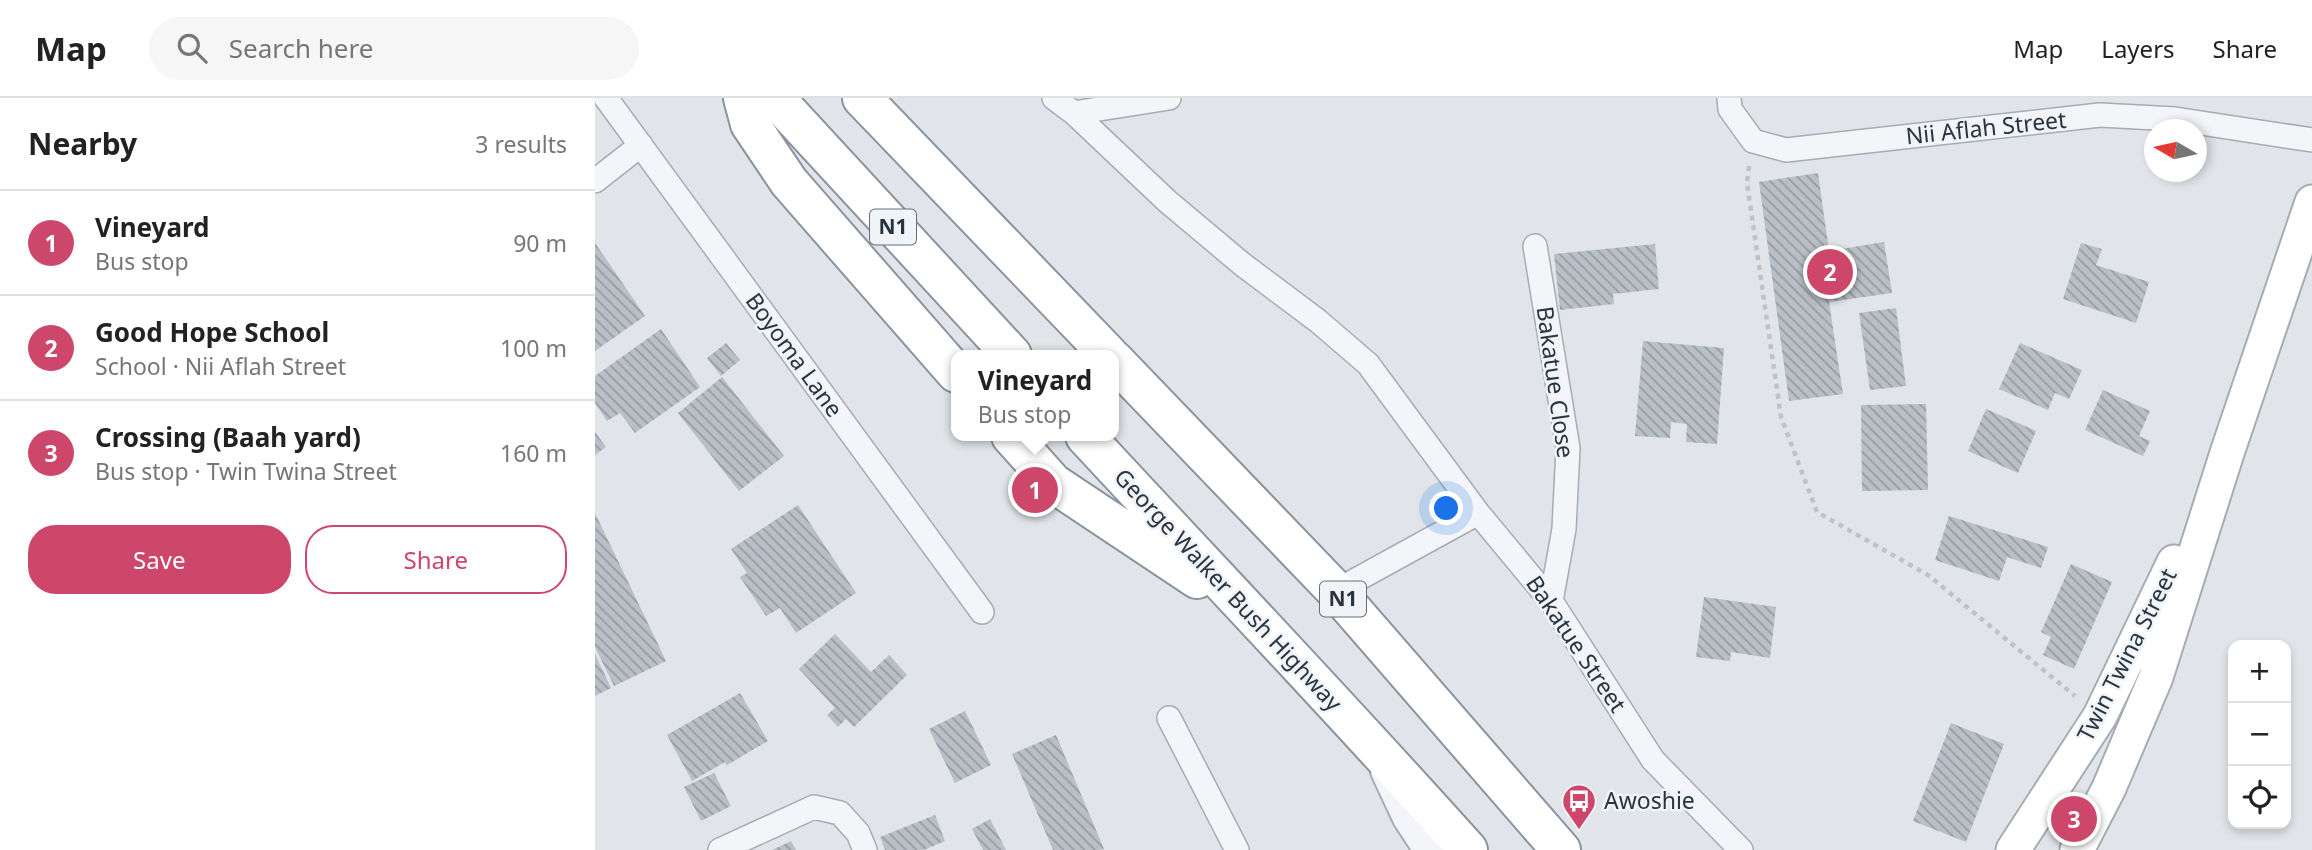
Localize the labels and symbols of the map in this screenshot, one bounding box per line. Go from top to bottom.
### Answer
street label: Nii Aflah Street [1904,103,2068,151]
north arrow [2144,119,2207,182]
road number: N1 [870,209,916,244]
pin: 2 [1807,246,1853,298]
street label: Boyoma Lane [739,286,851,423]
street label: Bakatue Close [1530,304,1582,460]
street label: George Walker Bush Highway [1108,461,1350,718]
pin: 1 [1012,464,1058,516]
your location [1429,491,1463,525]
street label: Twin Twina Street [2069,563,2184,747]
street label: Bakatue Street [1519,569,1634,718]
road number: N1 [1320,582,1366,616]
bus stop icon: Awoshie [1560,782,1598,831]
place label: Awoshie [1604,784,1695,816]
pin: 3 [2051,793,2097,845]

